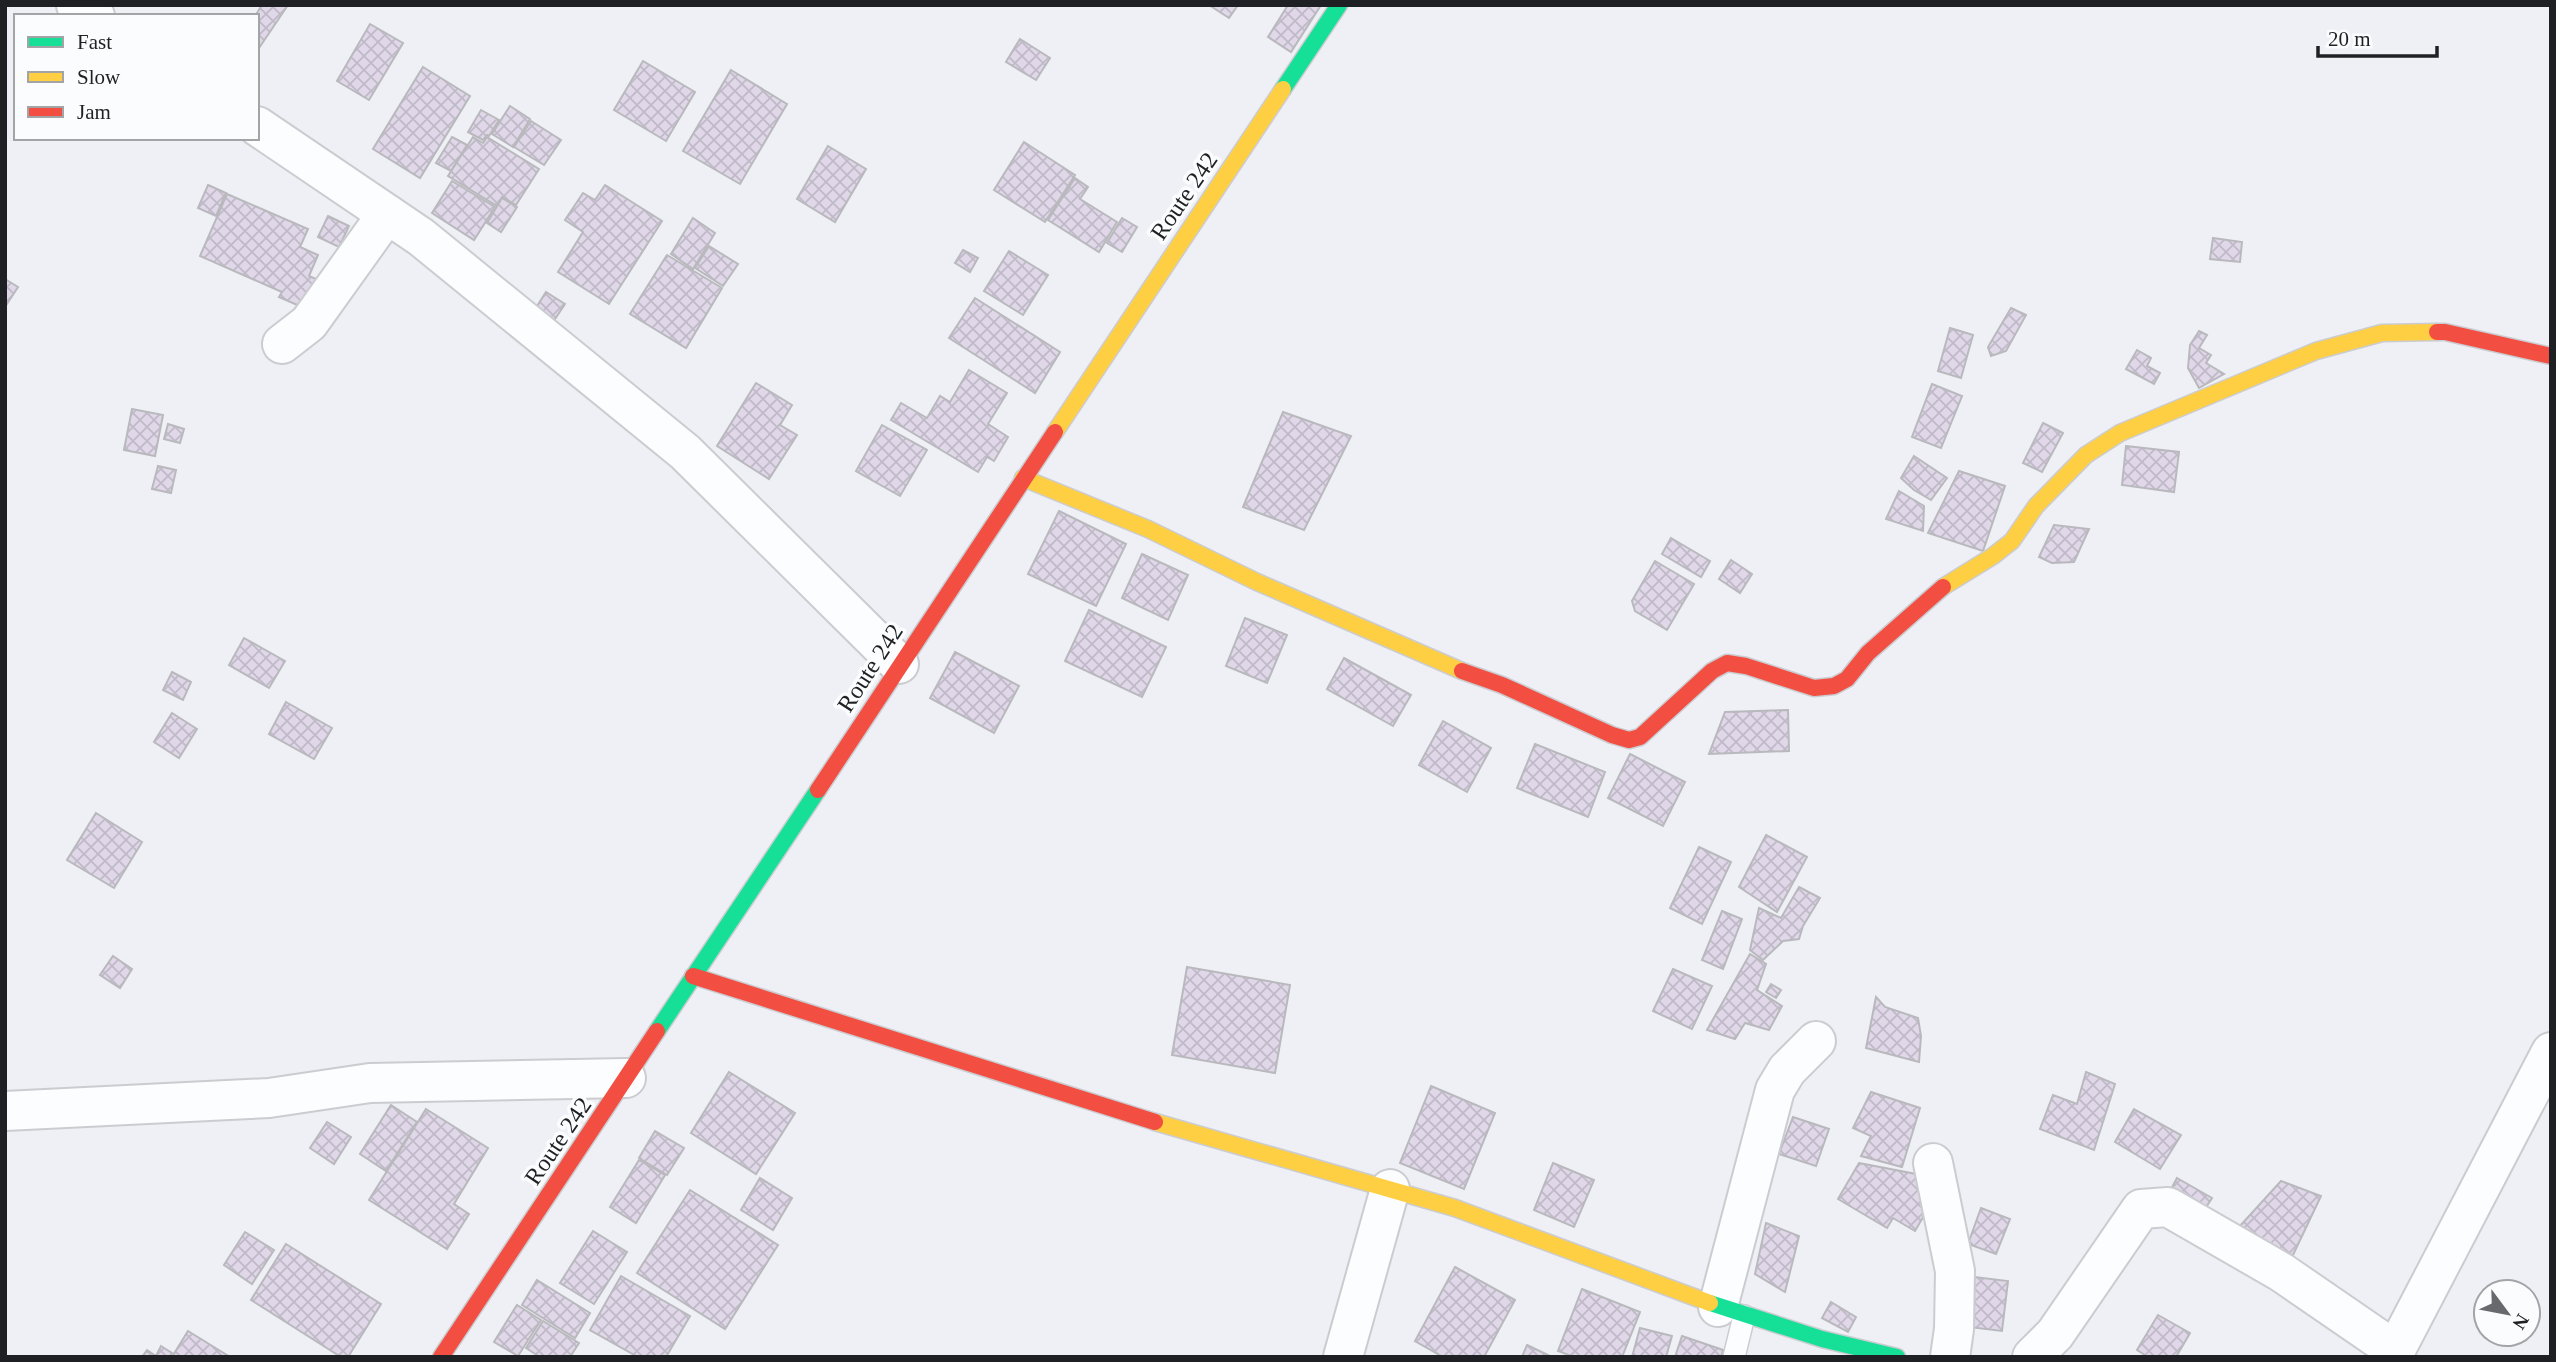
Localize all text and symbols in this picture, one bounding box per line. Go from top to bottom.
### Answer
legend [14,14,259,140]
scale bar [2318,14,2437,58]
text: 20 m [2328,27,2371,51]
text: Fast [77,30,112,54]
text: Slow [77,65,121,89]
text: Jam [77,100,111,124]
street label: Route 242 [1145,148,1223,244]
street label: Route 242 [832,619,908,717]
street label: Route 242 [519,1093,597,1189]
north arrow [2472,1278,2542,1348]
text: N [2508,1310,2534,1333]

